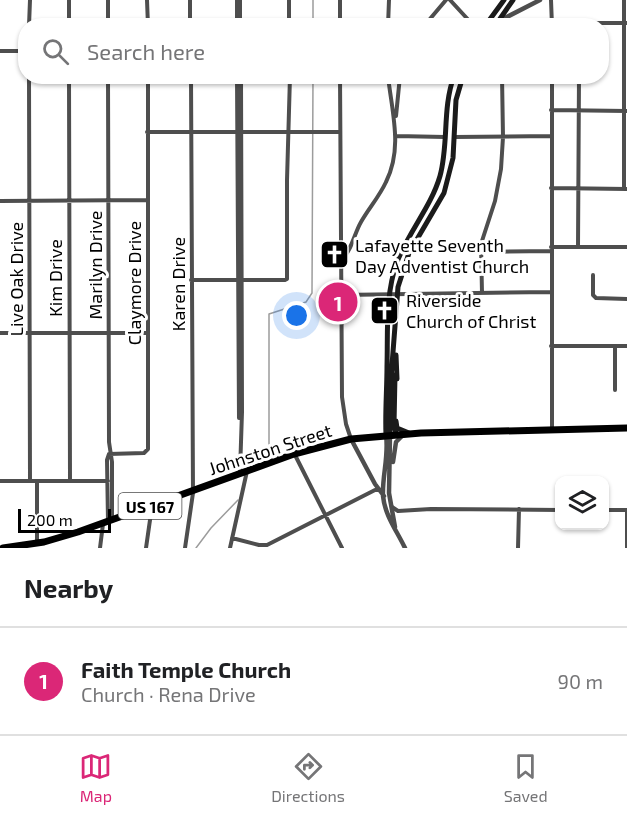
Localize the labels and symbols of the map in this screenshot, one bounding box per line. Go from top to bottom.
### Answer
street label: Marilyn Drive [84,210,106,320]
street label: Claymore Drive [123,221,145,345]
street label: Live Oak Drive [5,222,27,336]
place label: Lafayette Seventh Day Adventist Church [355,234,529,277]
street label: Karen Drive [167,237,189,331]
street label: Kim Drive [44,239,66,317]
church icon: Lafayette Seventh Day Adventist Church [318,239,350,271]
pin: 1 [318,280,358,324]
place label: Riverside Church of Christ [406,289,536,332]
church icon: Riverside Church of Christ [369,294,401,326]
your location [282,301,311,330]
street label: Johnston Street [206,419,334,479]
road number: US 167 [118,493,182,519]
scale bar [18,506,111,534]

